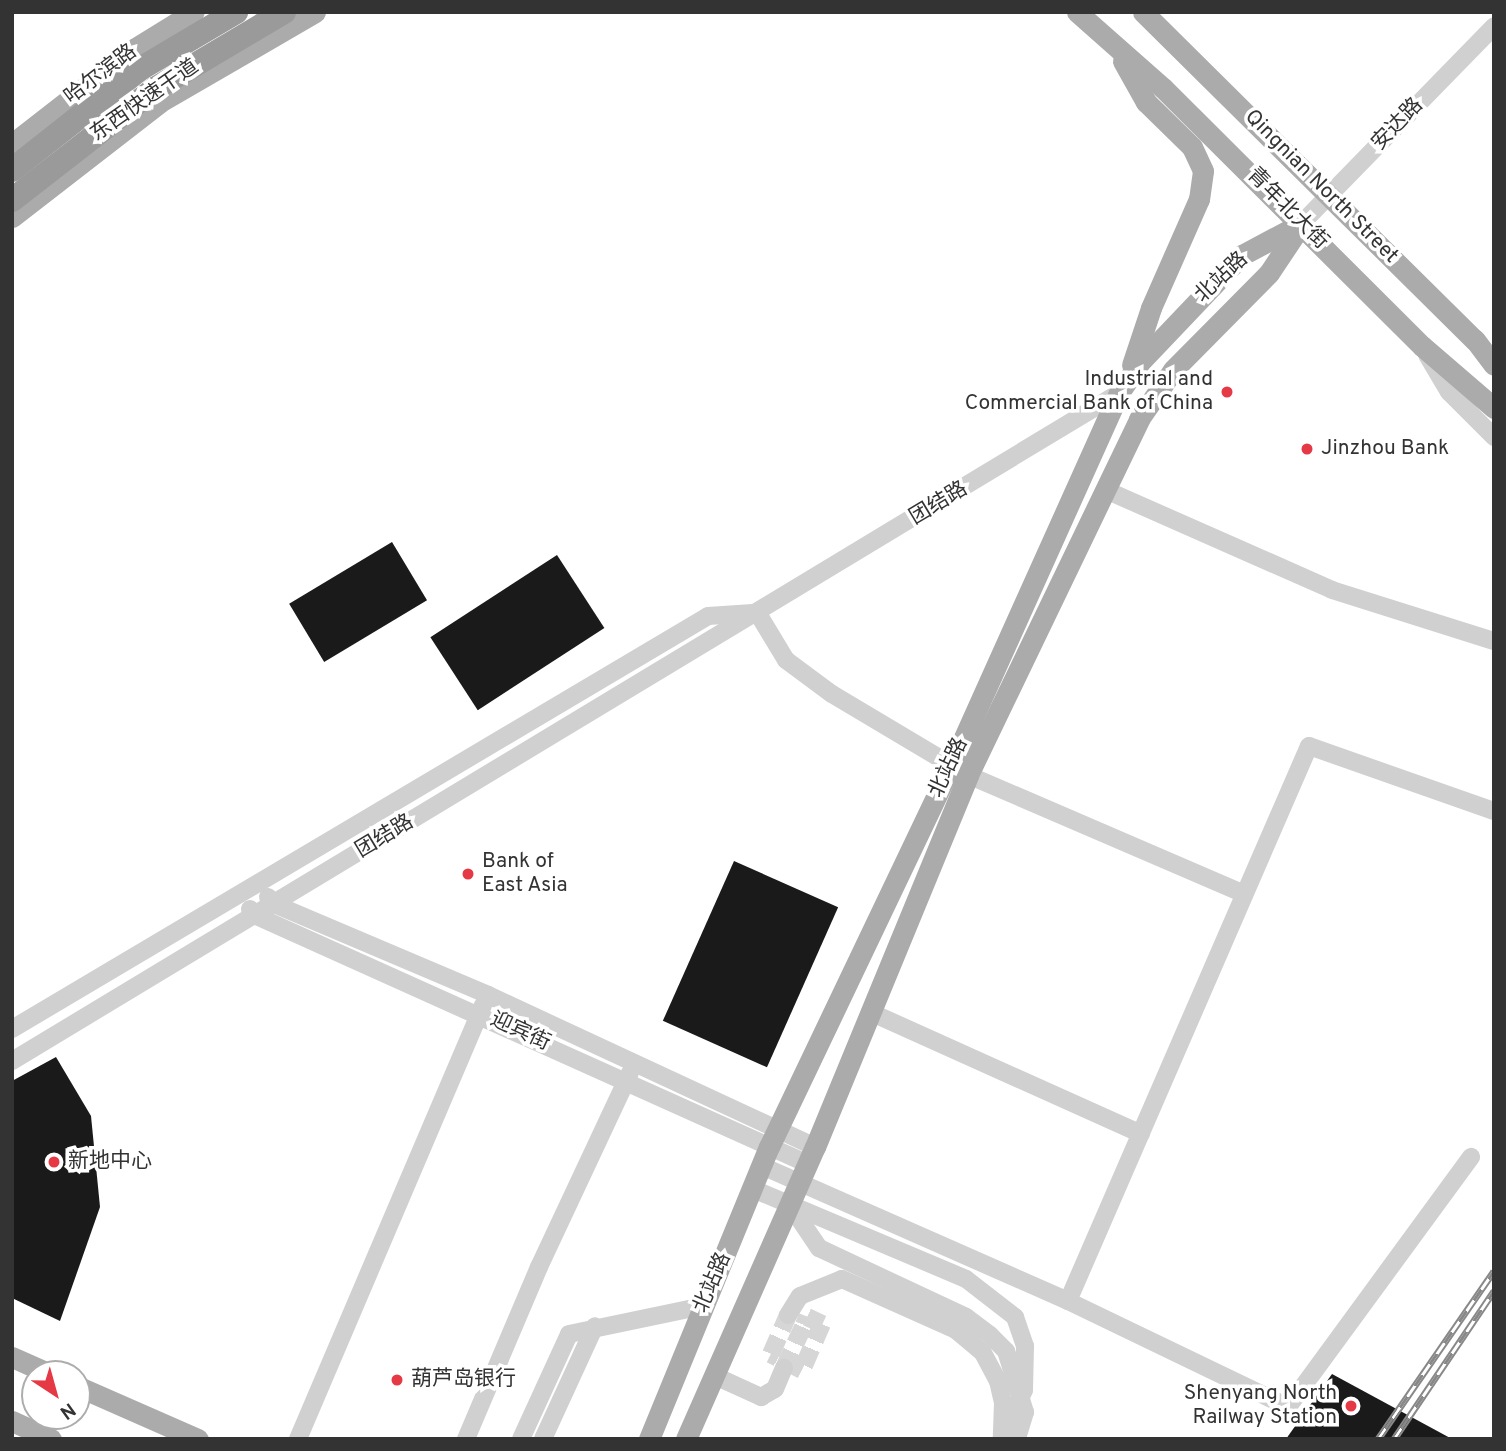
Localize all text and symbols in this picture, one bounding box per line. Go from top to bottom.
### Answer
street label: 哈尔滨路 [60,40,142,110]
street label: 东西快速干道 [86,55,204,147]
street label: 安达路 [1367,94,1429,156]
street label: Qingnian North Street [1239,105,1403,269]
street label: 青年北大街 [1241,163,1333,255]
street label: 北站路 [1190,247,1254,309]
place label: Industrial and Commercial Bank of China [965,367,1213,417]
marker: Industrial and Commercial Bank of China [1219,384,1235,400]
place label: Jinzhou Bank [1321,436,1449,462]
marker: Jinzhou Bank [1299,441,1315,457]
street label: 团结路 [906,477,972,531]
street label: 北站路 [924,734,974,802]
street label: 团结路 [352,810,418,864]
place label: Bank of East Asia [482,849,568,899]
marker: Bank of East Asia [460,866,476,882]
street label: 迎宾街 [486,1007,554,1057]
place label: 新地中心 [68,1149,152,1175]
marker: 新地中心 [46,1154,62,1170]
street label: 北站路 [689,1249,737,1317]
north arrow [21,1360,91,1430]
place label: 葫芦岛银行 [411,1367,516,1393]
marker: 葫芦岛银行 [389,1372,405,1388]
place label: Shenyang North Railway Station [1184,1381,1337,1431]
text: N [55,1397,80,1424]
marker: Shenyang North Railway Station [1343,1398,1359,1414]

